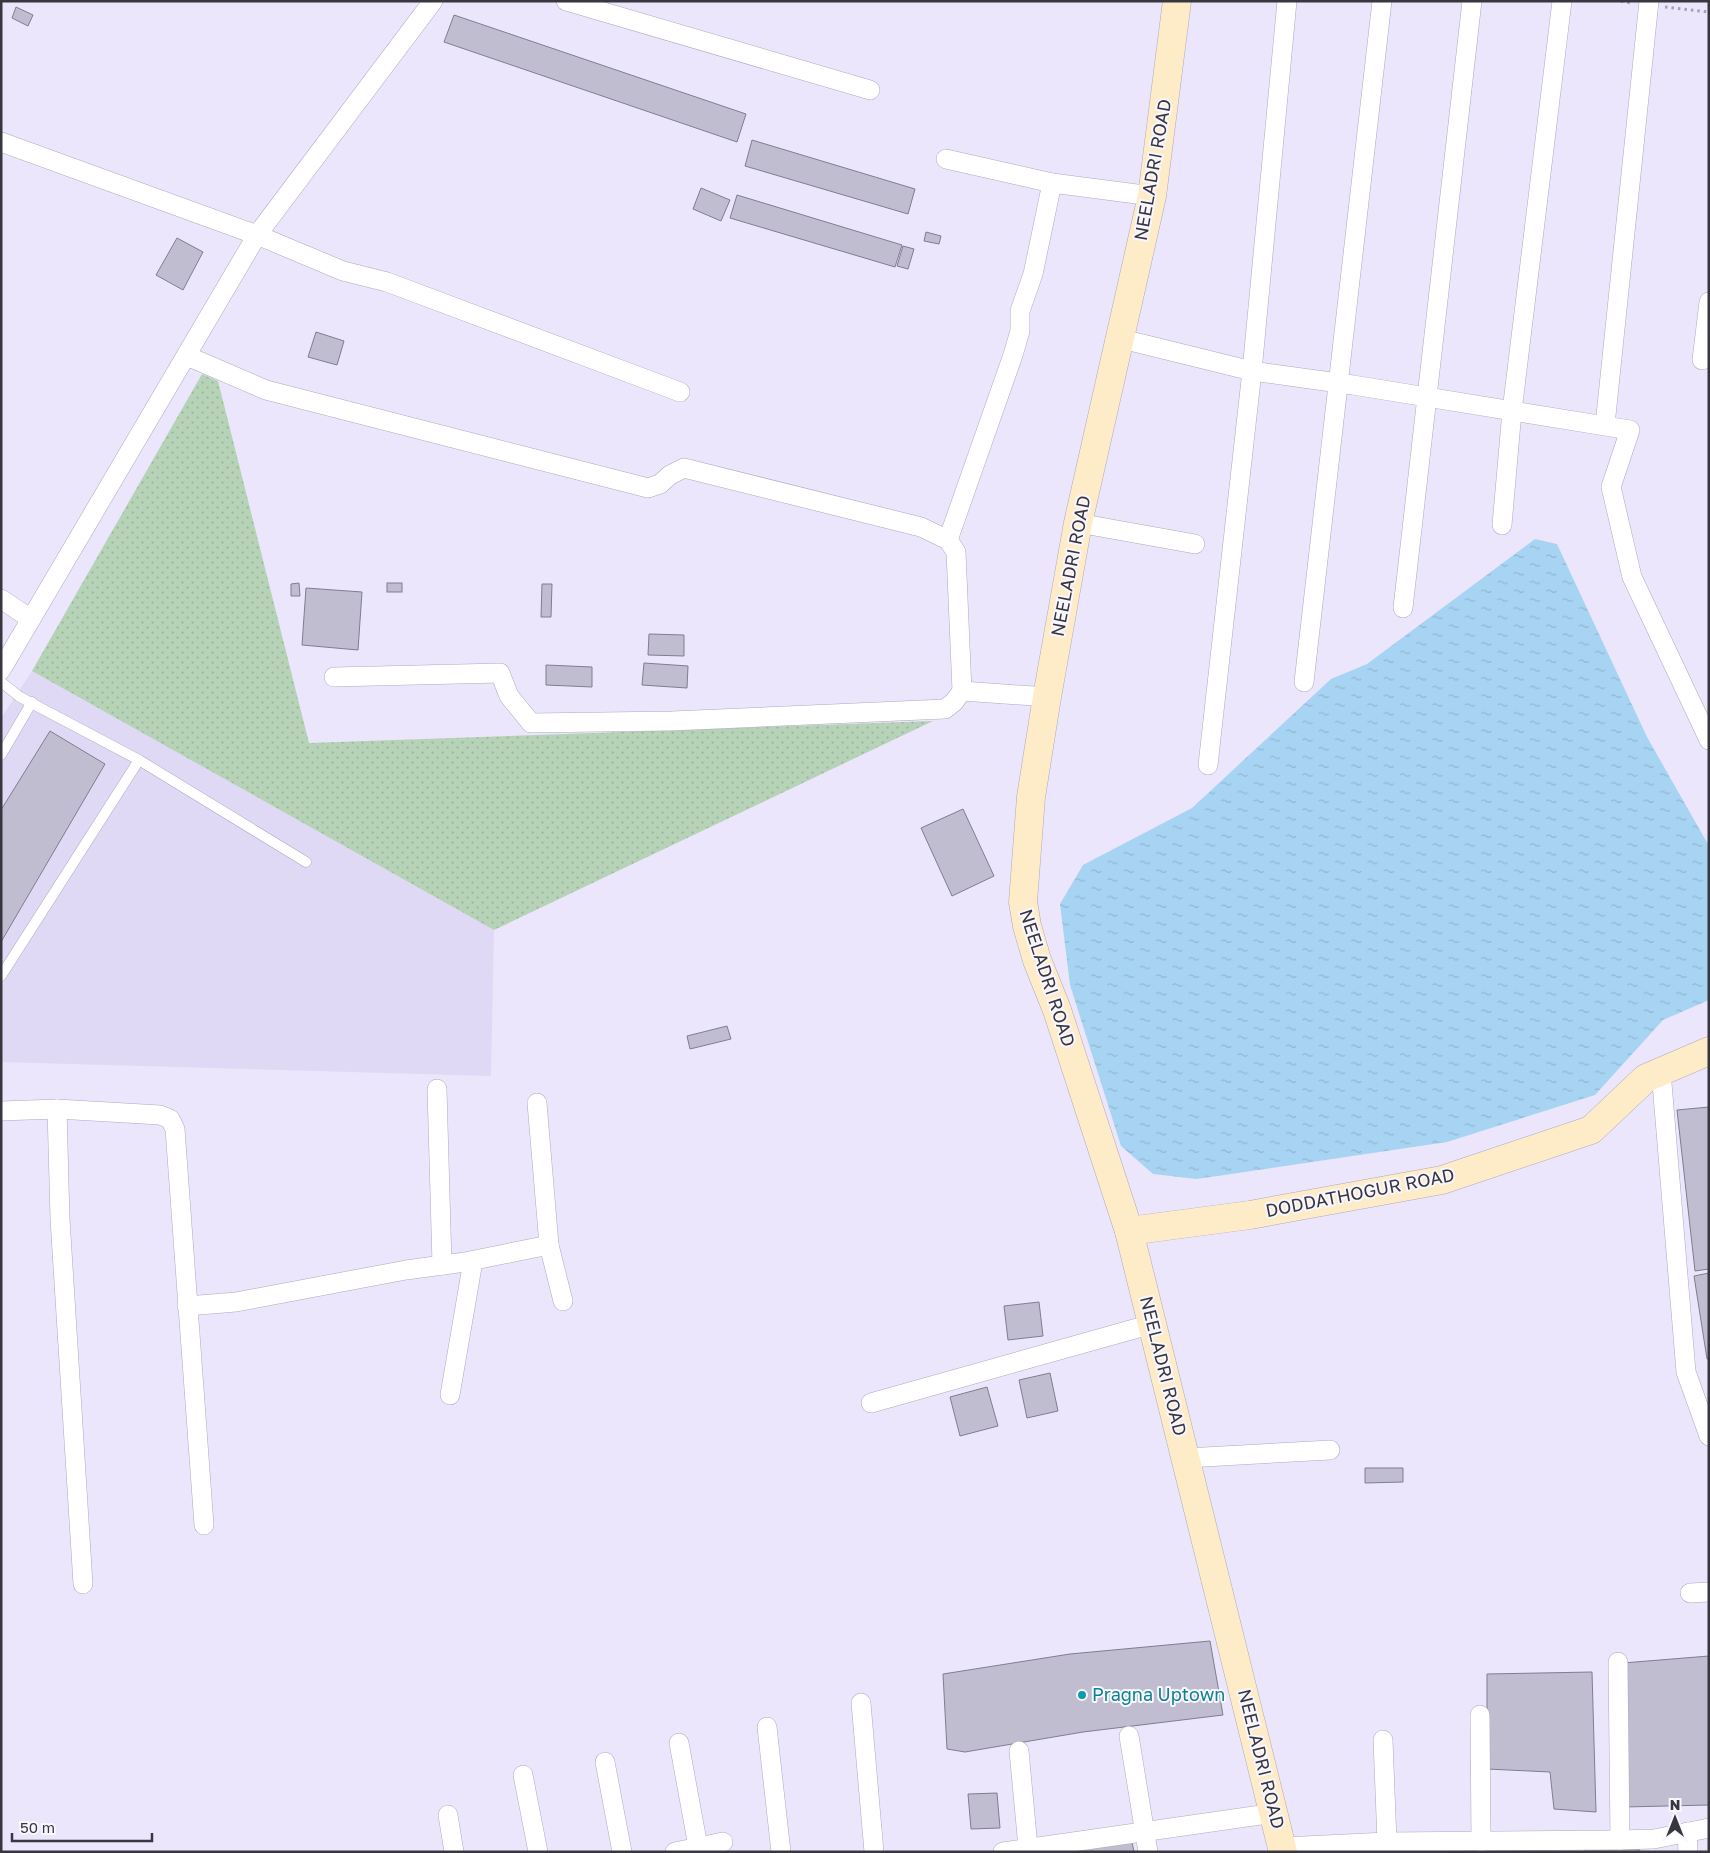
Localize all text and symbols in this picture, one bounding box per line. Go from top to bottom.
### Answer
street label: NEELADRI ROAD [1129,97,1175,242]
street label: NEELADRI ROAD [1046,493,1094,638]
street label: NEELADRI ROAD [1015,906,1081,1049]
street label: DODDATHOGUR ROAD [1263,1163,1456,1221]
street label: NEELADRI ROAD [1136,1294,1192,1438]
place label: Pragna Uptown [1092,1683,1225,1705]
street label: NEELADRI ROAD [1234,1687,1290,1831]
marker: Pragna Uptown [1076,1689,1088,1701]
north arrow [1650,1793,1700,1843]
text: N [1670,1796,1680,1813]
scale bar [12,1810,152,1842]
text: 50 m [20,1818,55,1836]

